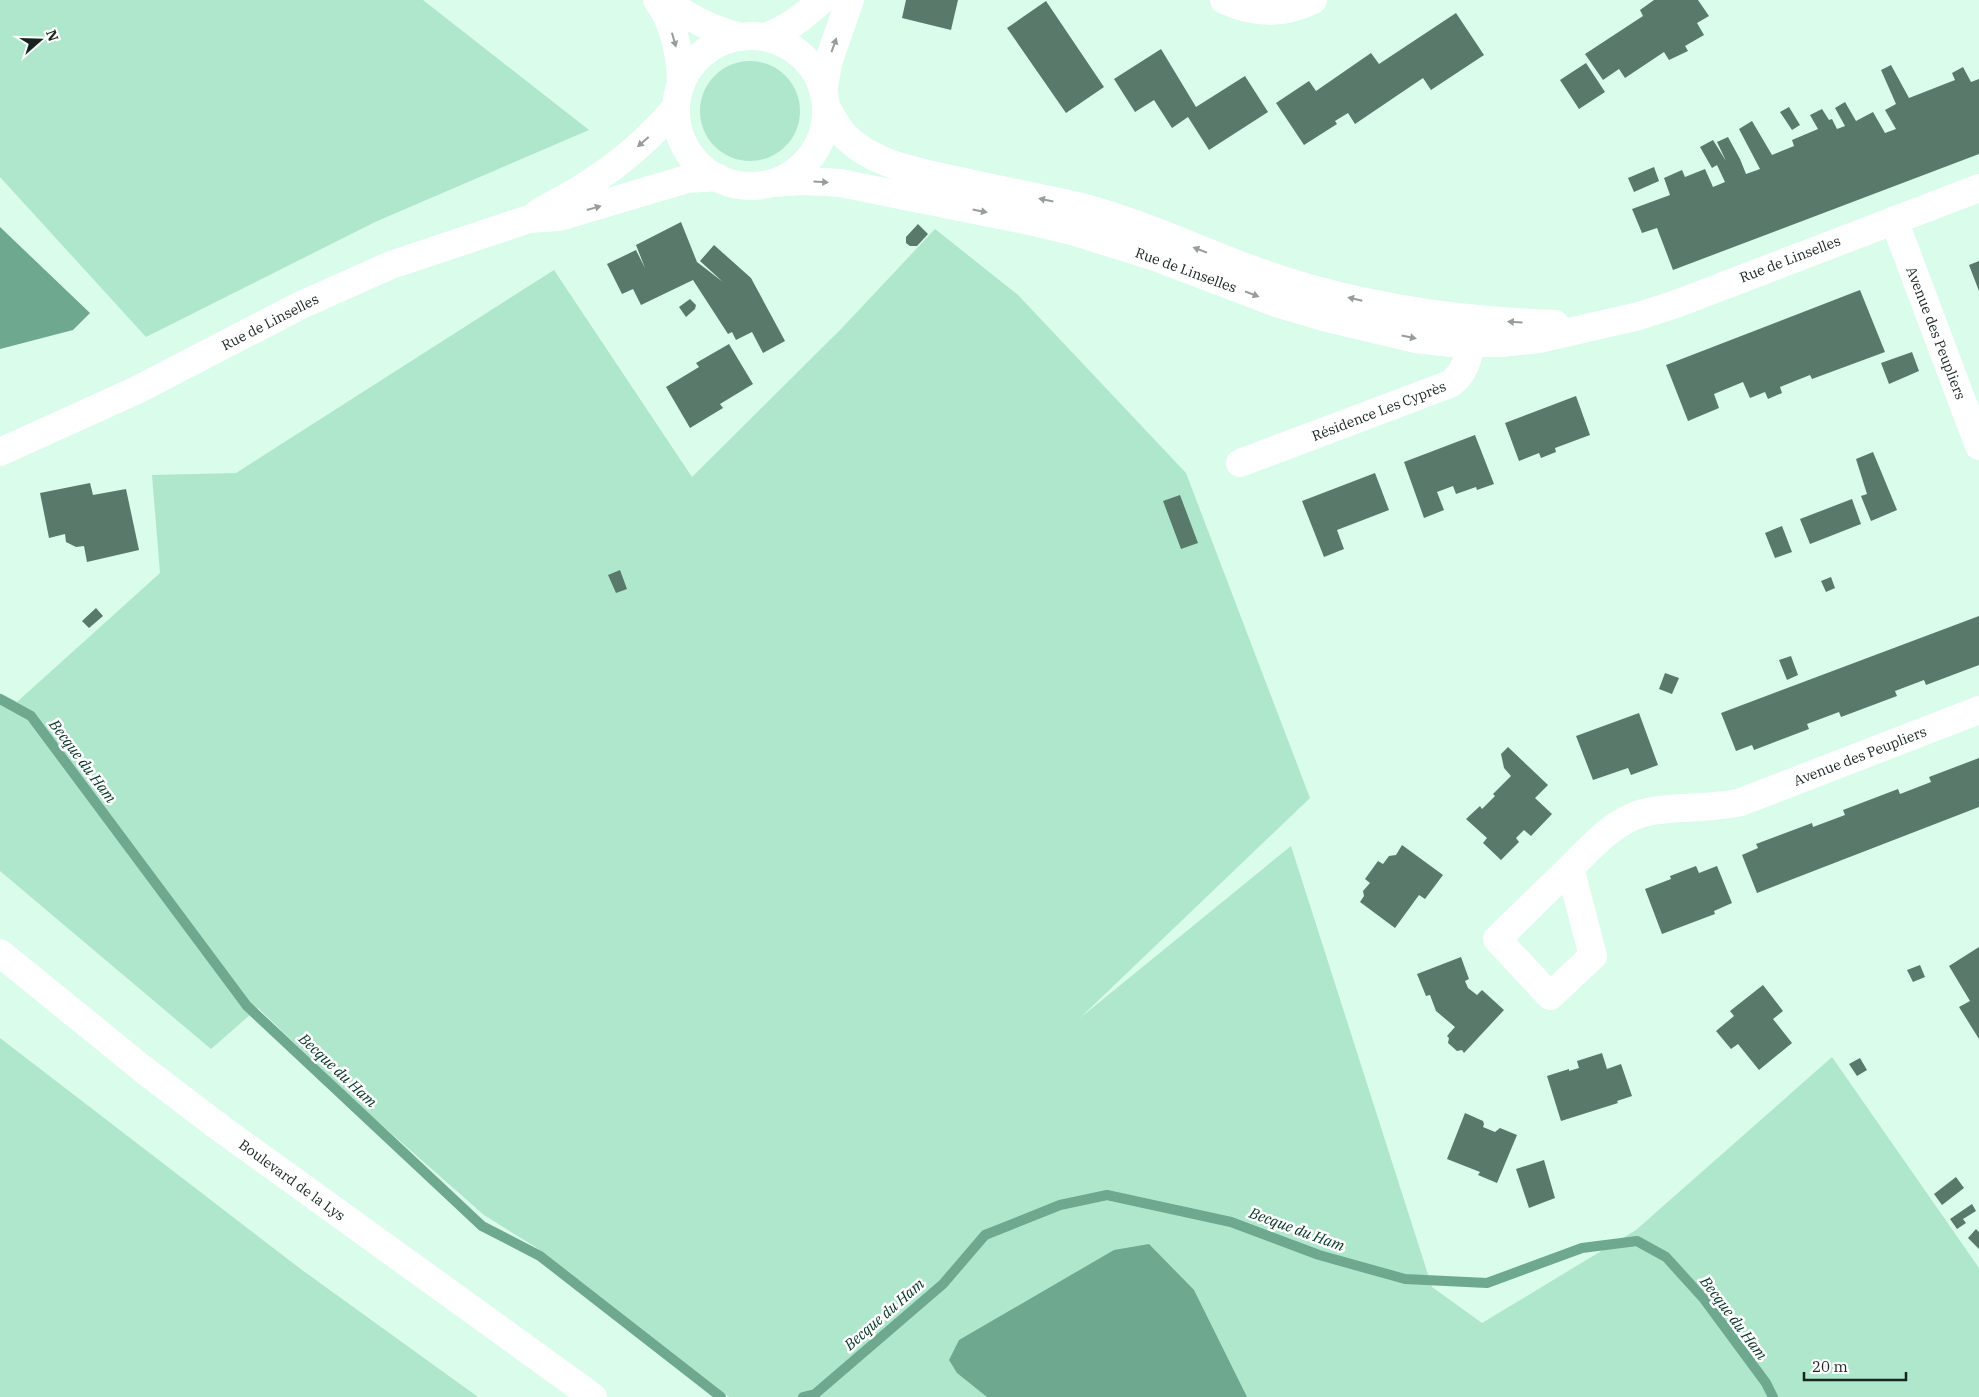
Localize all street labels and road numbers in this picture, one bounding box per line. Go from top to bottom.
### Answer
street label: Rue de Linselles [1737,231,1843,287]
street label: Rue de Linselles [1133,243,1239,297]
street label: Avenue des Peupliers [1902,264,1970,402]
street label: Rue de Linselles [218,290,322,354]
street label: Résidence Les Cyprès [1309,377,1449,445]
street label: Avenue des Peupliers [1791,722,1929,790]
street label: Boulevard de la Lys [235,1135,349,1225]

